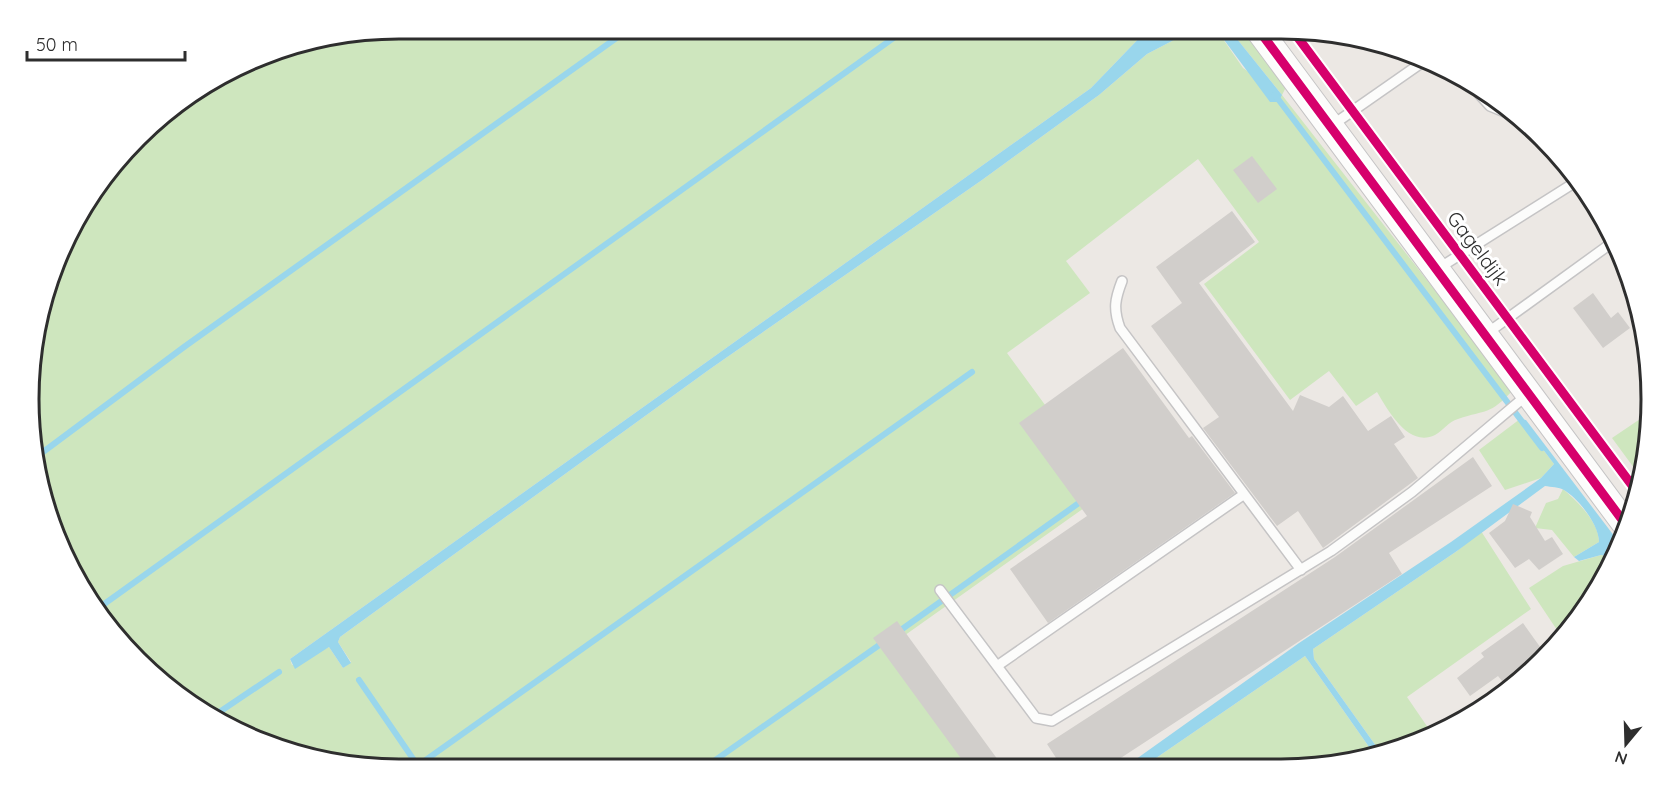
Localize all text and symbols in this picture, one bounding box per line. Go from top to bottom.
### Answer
scale bar [27,24,184,62]
text: 50 m [36,33,78,56]
street label: Gageldijk [1442,206,1514,290]
north arrow [1596,714,1656,774]
text: N [1612,747,1630,770]

